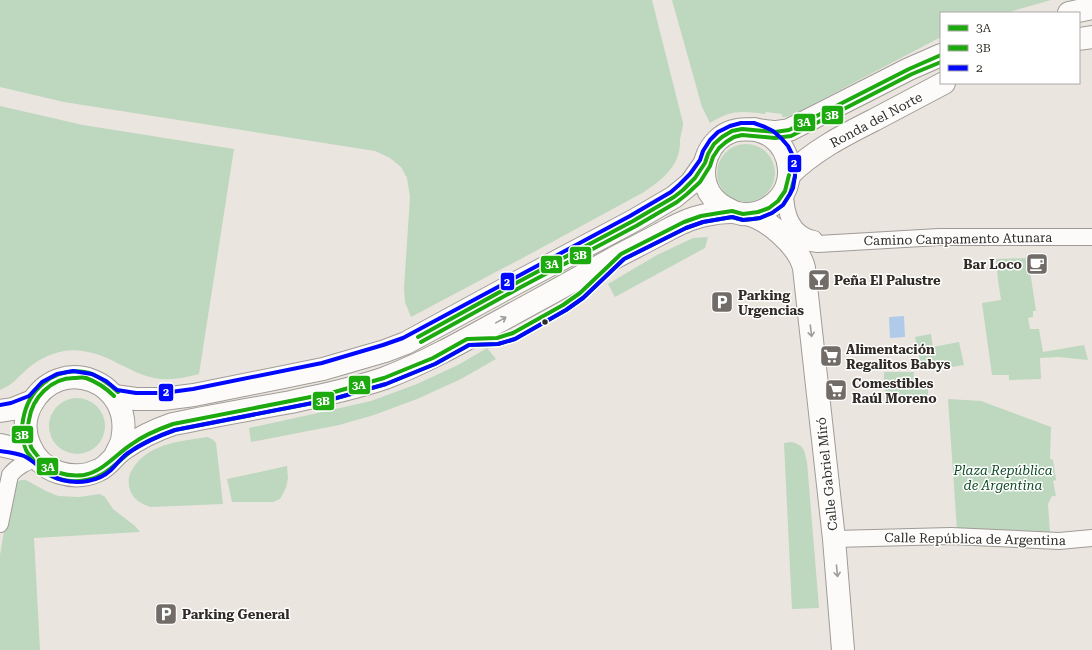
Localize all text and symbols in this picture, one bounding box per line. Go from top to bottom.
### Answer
legend [940,12,1080,84]
text: 3A [976,21,992,35]
text: 3B [976,41,991,55]
text: 2 [976,61,983,75]
street label: Ronda del Norte [827,89,925,151]
line badge: 3B [821,105,844,125]
text: 3B [825,109,839,122]
line badge: 3A [793,113,816,132]
text: 3A [797,116,811,129]
line badge: 2 [787,154,802,173]
text: 2 [791,157,797,170]
street label: Camino Campamento Atunara [864,230,1052,248]
line badge: 3B [569,246,592,265]
text: 3B [573,249,587,262]
cafe icon: Bar Loco [1024,251,1050,277]
line badge: 3A [540,255,563,274]
place label: Bar Loco [963,257,1022,272]
text: 3A [545,258,559,271]
bar icon: Peña El Palustre [806,267,832,293]
line badge: 2 [500,272,515,291]
place label: Peña El Palustre [834,273,941,288]
text: 2 [504,276,510,289]
place label: Parking Urgencias [738,288,804,318]
parking icon: Parking Urgencias [709,289,735,315]
one-way arrow [495,316,507,324]
unlabelled marker [540,317,550,327]
one-way arrow [807,324,815,337]
place label: Alimentación Regalitos Babys [846,342,951,372]
supermarket icon: Alimentación Regalitos Babys [818,343,844,369]
line badge: 3A [348,375,371,395]
place label: Comestibles Raúl Moreno [852,376,937,406]
supermarket icon: Comestibles Raúl Moreno [823,377,849,403]
text: 3A [352,379,366,392]
line badge: 2 [158,383,174,402]
text: 2 [163,386,169,399]
line badge: 3B [312,391,335,411]
text: 3B [316,395,330,408]
street label: Calle Gabriel Miró [814,416,840,532]
line badge: 3B [11,425,34,444]
text: 3B [15,429,29,442]
line badge: 3A [36,457,59,476]
text: 3A [41,461,55,474]
park label: Plaza República de Argentina [953,463,1053,493]
street label: Calle República de Argentina [884,530,1066,548]
one-way arrow [833,564,840,577]
parking icon: Parking General [153,601,179,627]
place label: Parking General [182,607,290,622]

